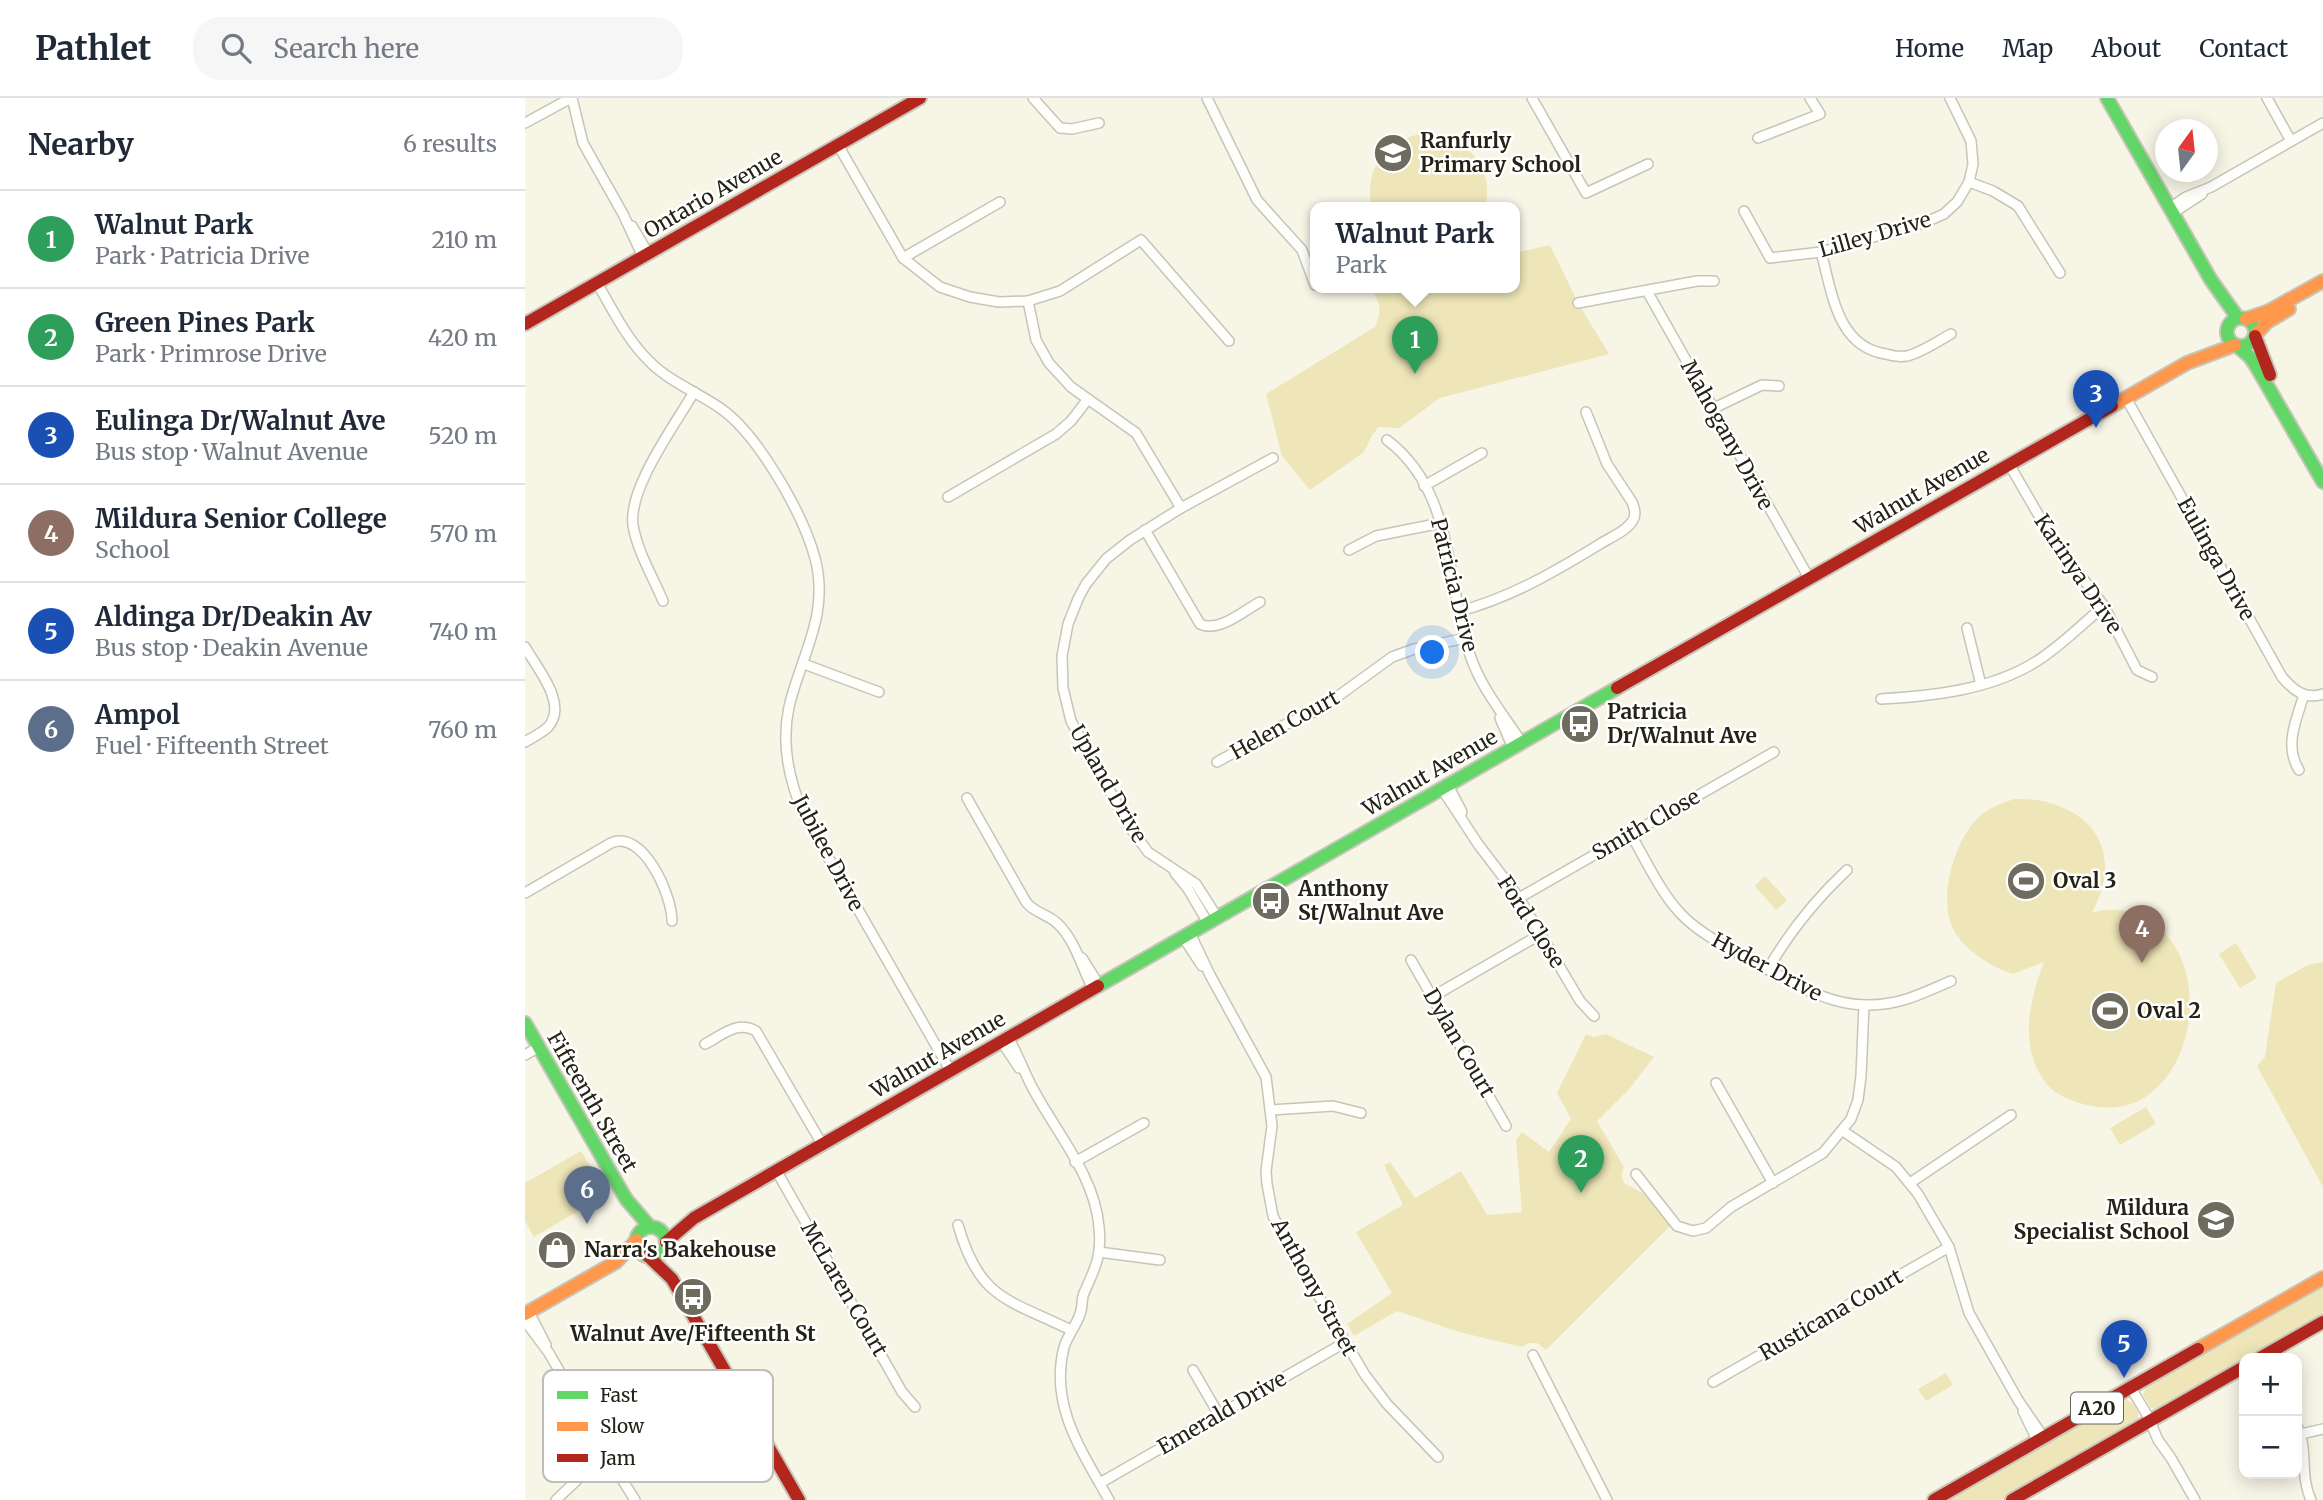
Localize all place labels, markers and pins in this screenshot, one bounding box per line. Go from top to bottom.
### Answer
place label: Ranfurly Primary School [1420,127,1581,178]
school or university icon: Ranfurly Primary School [1372,132,1414,174]
pin: 1 [1392,316,1438,374]
pin: 3 [2073,370,2119,428]
place label: Patricia Dr/Walnut Ave [1607,698,1757,749]
bus stop icon: Patricia Dr/Walnut Ave [1559,703,1601,745]
sports icon: Oval 3 [2005,860,2047,902]
place label: Oval 3 [2053,867,2117,894]
place label: Anthony St/Walnut Ave [1297,875,1444,926]
bus stop icon: Anthony St/Walnut Ave [1250,880,1292,922]
pin: 4 [2119,905,2165,963]
sports icon: Oval 2 [2089,990,2131,1032]
place label: Oval 2 [2137,997,2201,1024]
pin: 2 [1558,1135,1604,1193]
pin: 6 [564,1166,610,1224]
place label: Mildura Specialist School [2014,1194,2189,1245]
school or university icon: Mildura Specialist School [2195,1199,2237,1241]
shop icon: Narra's Bakehouse [536,1229,578,1271]
place label: Narra's Bakehouse [584,1236,776,1263]
bus stop icon: Walnut Ave/Fifteenth St [672,1276,714,1318]
place label: Walnut Ave/Fifteenth St [569,1320,816,1347]
pin: 5 [2101,1320,2147,1378]

